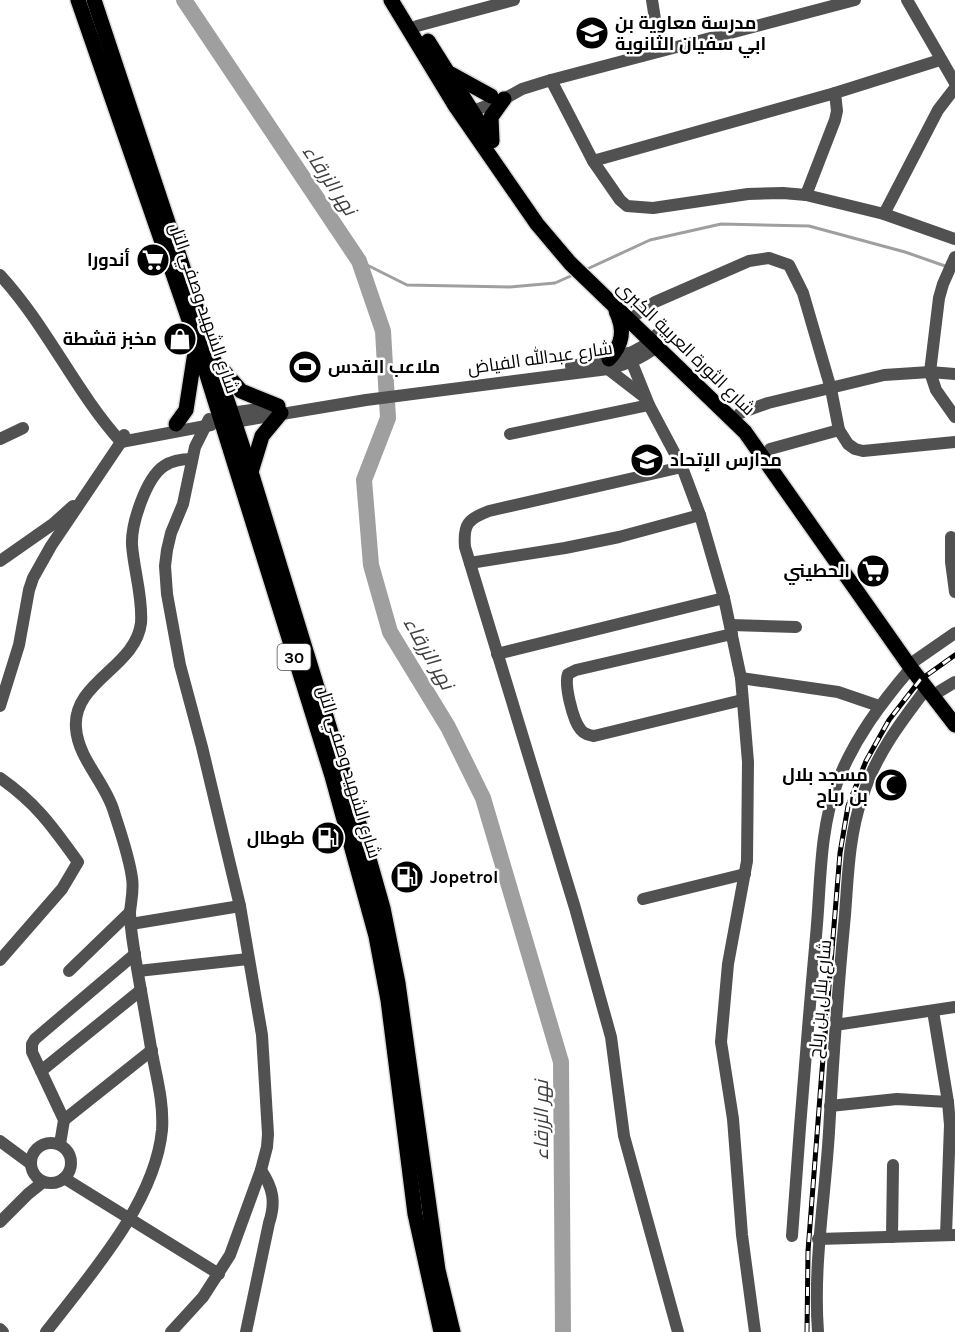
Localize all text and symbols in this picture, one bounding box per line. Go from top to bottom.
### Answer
place label: مدرسة معاوية بن ابي سفيان الثانوية [615,12,766,59]
school or university icon: مدرسة معاوية بن ابي سفيان الثانوية [574,15,610,51]
water label: نهر الزرقاء [298,141,363,222]
street label: شارع الشهيد وصفي التل [162,220,244,397]
supermarket icon: أندورا [135,242,171,278]
place label: أندورا [87,247,130,271]
street label: شارع الثورة العربية الكبرى [611,276,760,421]
shop icon: مخبز قشطة [162,321,198,357]
place label: مخبز قشطة [63,328,157,350]
street label: شارع عبدالله الفياض [466,336,614,380]
sports icon: ملاعب القدس [287,349,323,385]
place label: ملاعب القدس [328,356,440,378]
school or university icon: مدارس الإتحاد [629,442,665,478]
place label: مدارس الإتحاد [670,449,782,472]
supermarket icon: الحطيني [855,553,891,589]
place label: الحطيني [784,560,850,586]
water label: نهر الزرقاء [399,613,460,696]
road number: 30 [278,644,310,670]
street label: شارع الشهيد وصفي التل [309,683,386,862]
place label: مسجد بلال بن رباح [782,764,868,808]
mosque icon: مسجد بلال بن رباح [873,767,909,803]
fuel station icon: طوطال [310,820,346,856]
place label: طوطال [247,827,305,849]
fuel station icon: Jopetrol [389,859,425,895]
place label: Jopetrol [430,866,499,888]
street label: شارع بلال بن رباح [804,939,837,1059]
water label: نهر الزرقاء [530,1077,553,1160]

